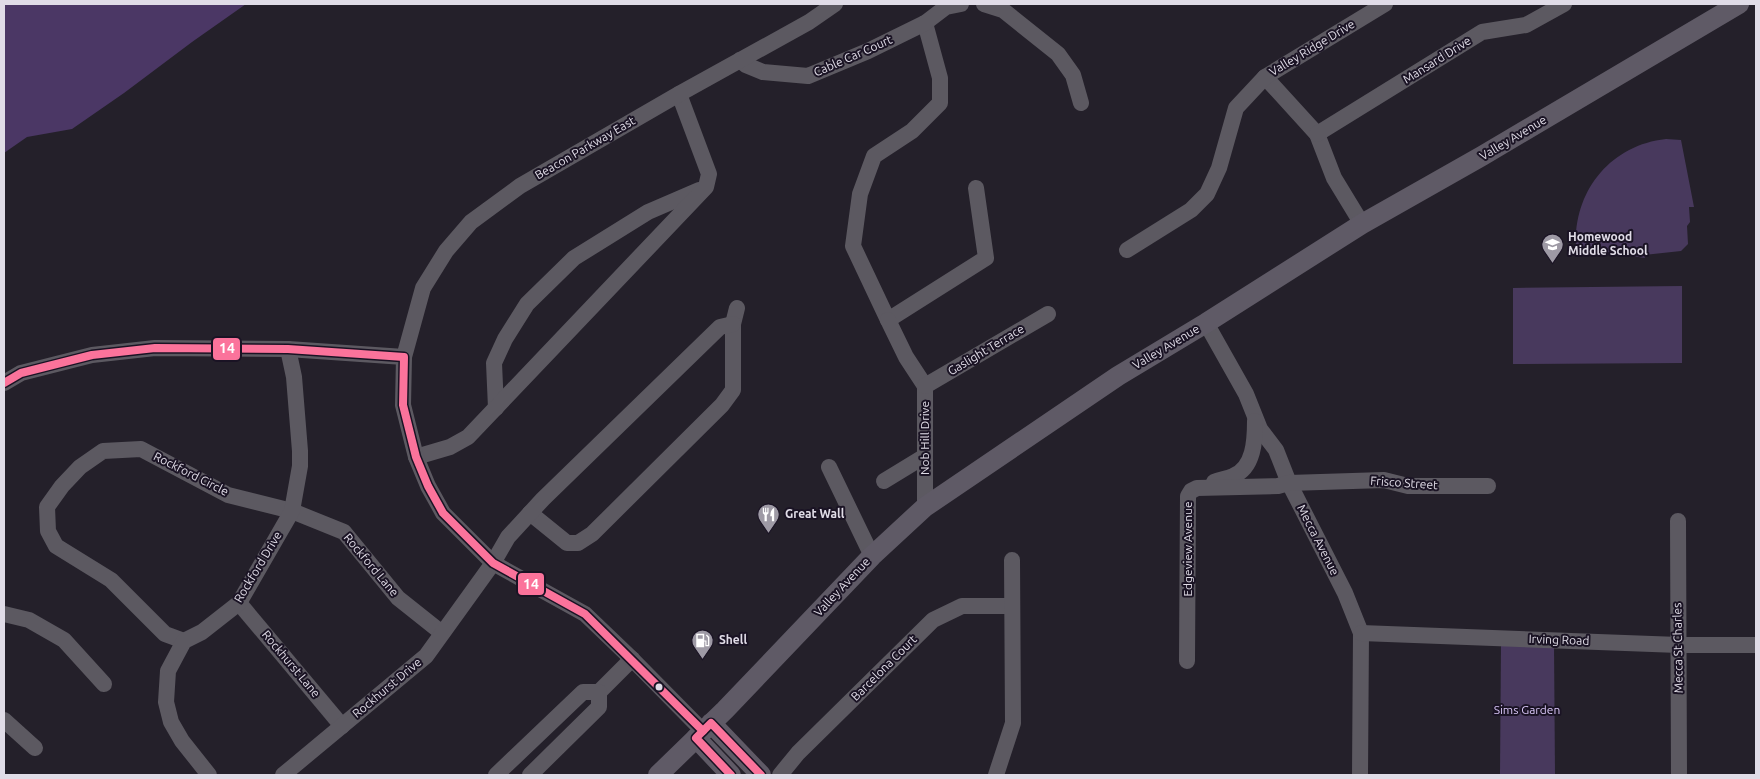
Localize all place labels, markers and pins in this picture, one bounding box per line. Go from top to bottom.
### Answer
place label: Homewood Middle School [1568,230,1648,257]
school or university icon: Homewood Middle School [1540,232,1564,263]
restaurant icon: Great Wall [757,502,781,533]
place label: Great Wall [785,507,845,520]
fuel station icon: Shell [691,628,715,659]
place label: Shell [719,633,747,646]
unlabelled marker [654,682,664,692]

